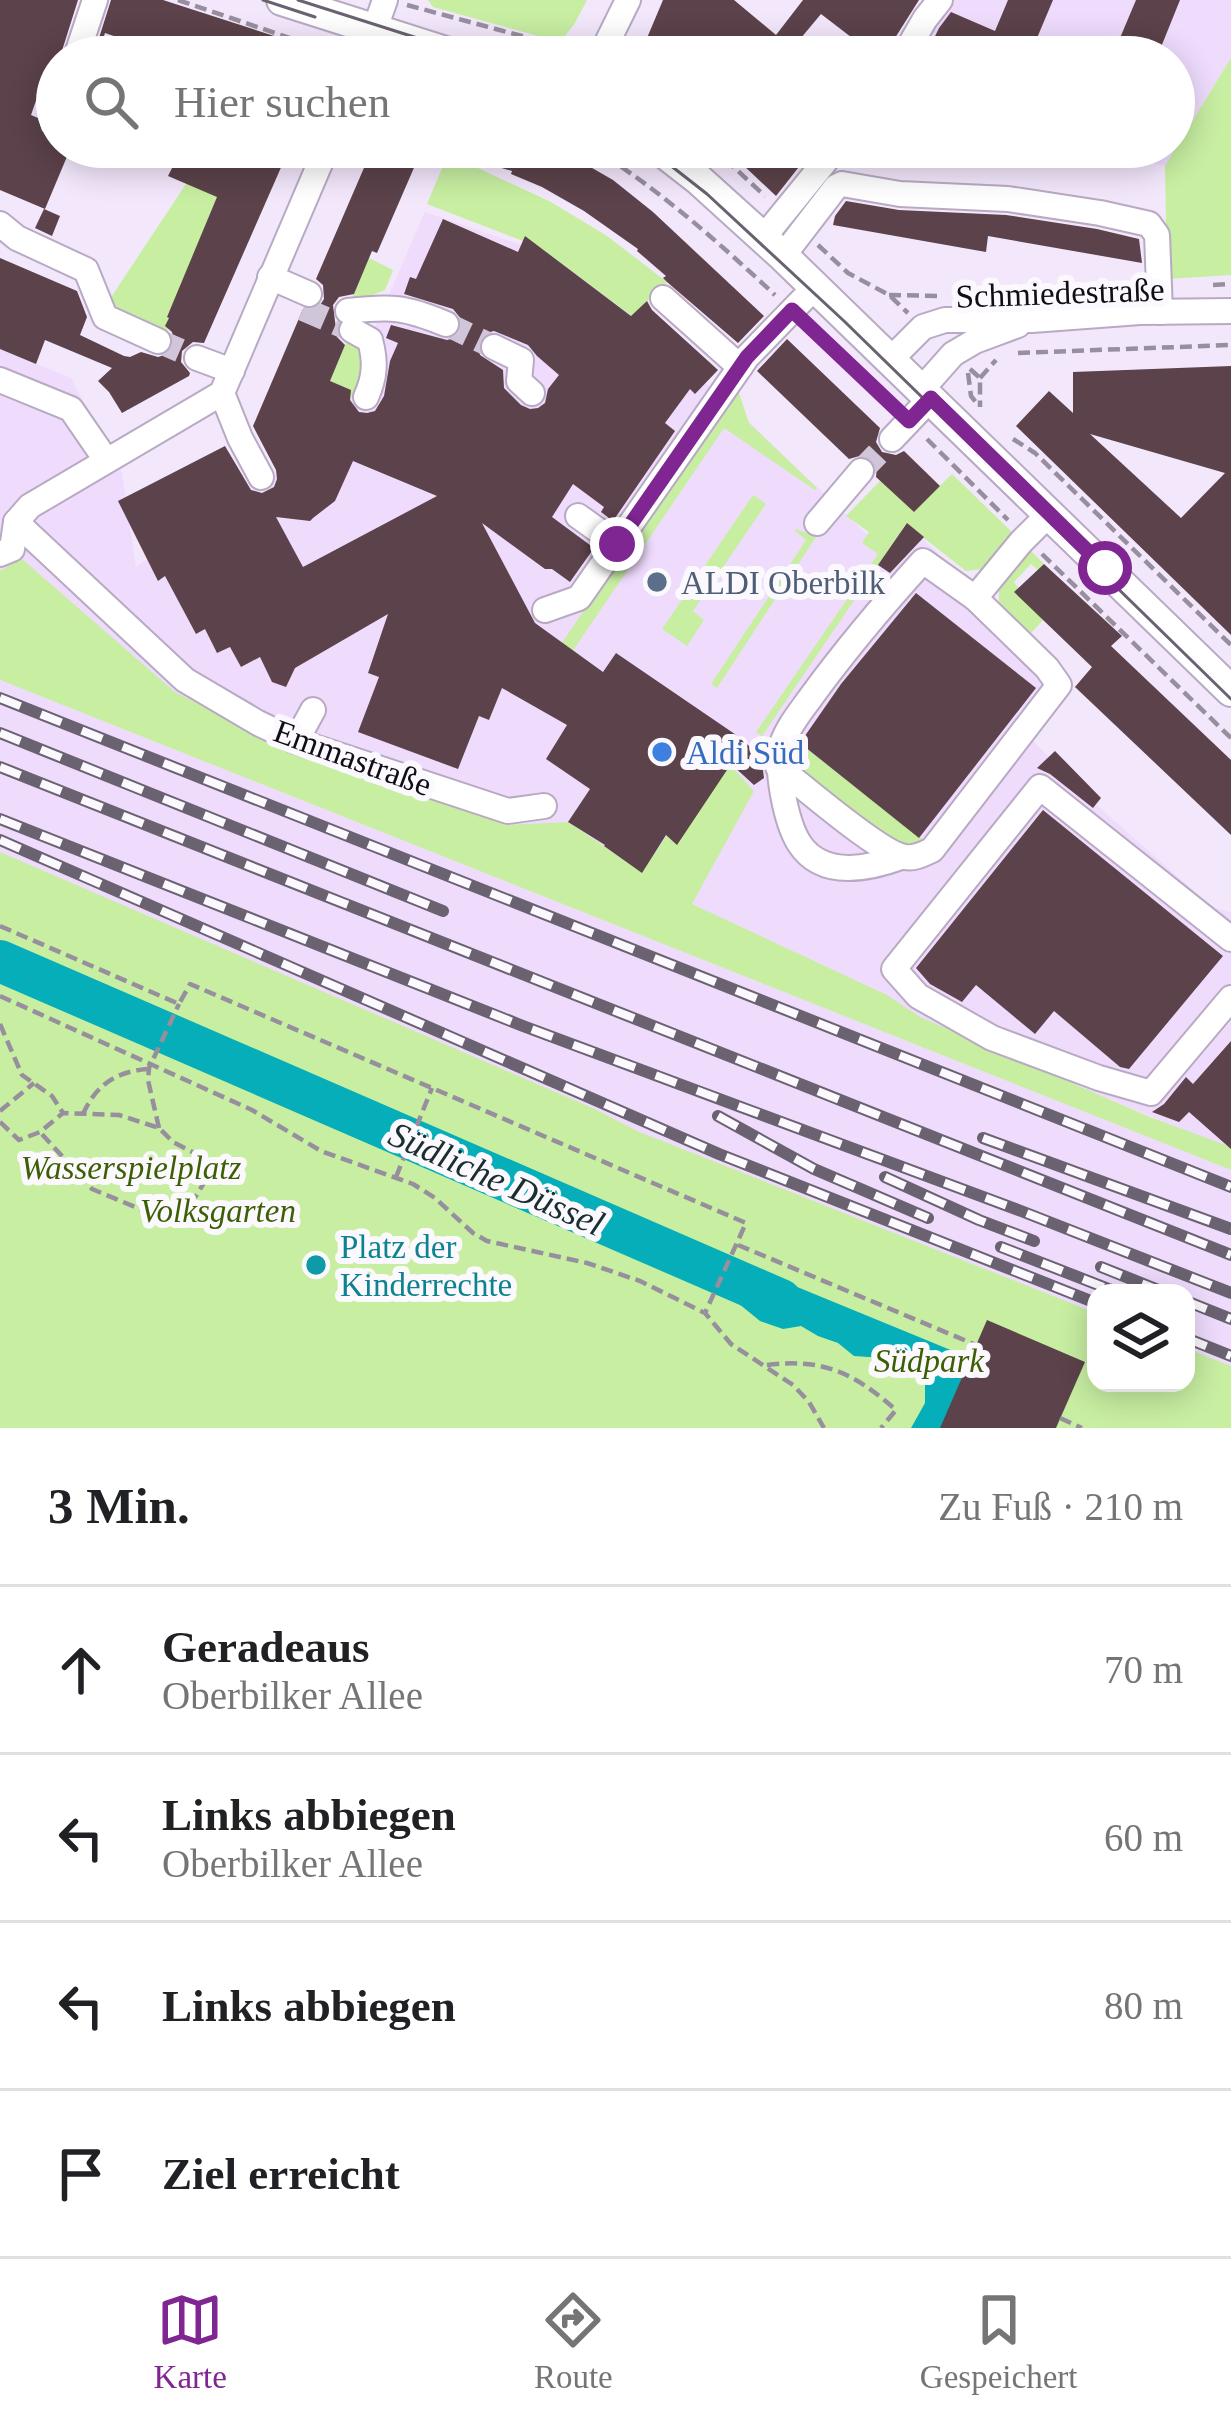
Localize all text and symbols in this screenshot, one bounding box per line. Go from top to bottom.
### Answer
search box [36,36,1195,168]
icon: search [78,69,144,135]
text: Hier suchen [174,77,390,127]
street label: Schmiedestraße [955,271,1165,315]
route end [590,517,644,571]
route start [1078,541,1132,595]
place label: ALDI Oberbilk [681,565,886,601]
marker: ALDI Oberbilk [644,569,670,595]
street label: Emmastraße [269,713,436,803]
place label: Aldi Süd [686,735,805,771]
marker: Aldi Süd [649,739,675,765]
water label: Südliche Düssel [383,1114,610,1244]
park label: Wasserspielplatz [21,1150,241,1186]
park label: Volksgarten [140,1193,296,1229]
place label: Platz der Kinderrechte [340,1229,512,1303]
marker: Platz der Kinderrechte [303,1252,329,1278]
map controls [1087,1284,1195,1392]
button: layers [1087,1284,1195,1392]
park label: Südpark [874,1343,985,1379]
text: 3 Min. [48,1478,190,1534]
text: Zu Fuß · 210 m [938,1485,1183,1528]
text: Geradeaus [162,1622,370,1672]
icon: ahead [48,1637,114,1703]
text: 70 m [1104,1648,1183,1691]
text: Oberbilker Allee [162,1674,423,1717]
text: Links abbiegen [162,1790,456,1840]
icon: left [48,1805,114,1871]
text: 60 m [1104,1816,1183,1859]
text: Oberbilker Allee [162,1842,423,1885]
icon: left [48,1973,114,2039]
text: Links abbiegen [162,1981,456,2031]
text: 80 m [1104,1984,1183,2027]
icon: arrive [48,2141,114,2207]
text: Ziel erreicht [162,2149,400,2199]
tab: Karte [154,2287,227,2396]
tab: Route [534,2287,613,2396]
tab: Gespeichert [920,2287,1077,2396]

